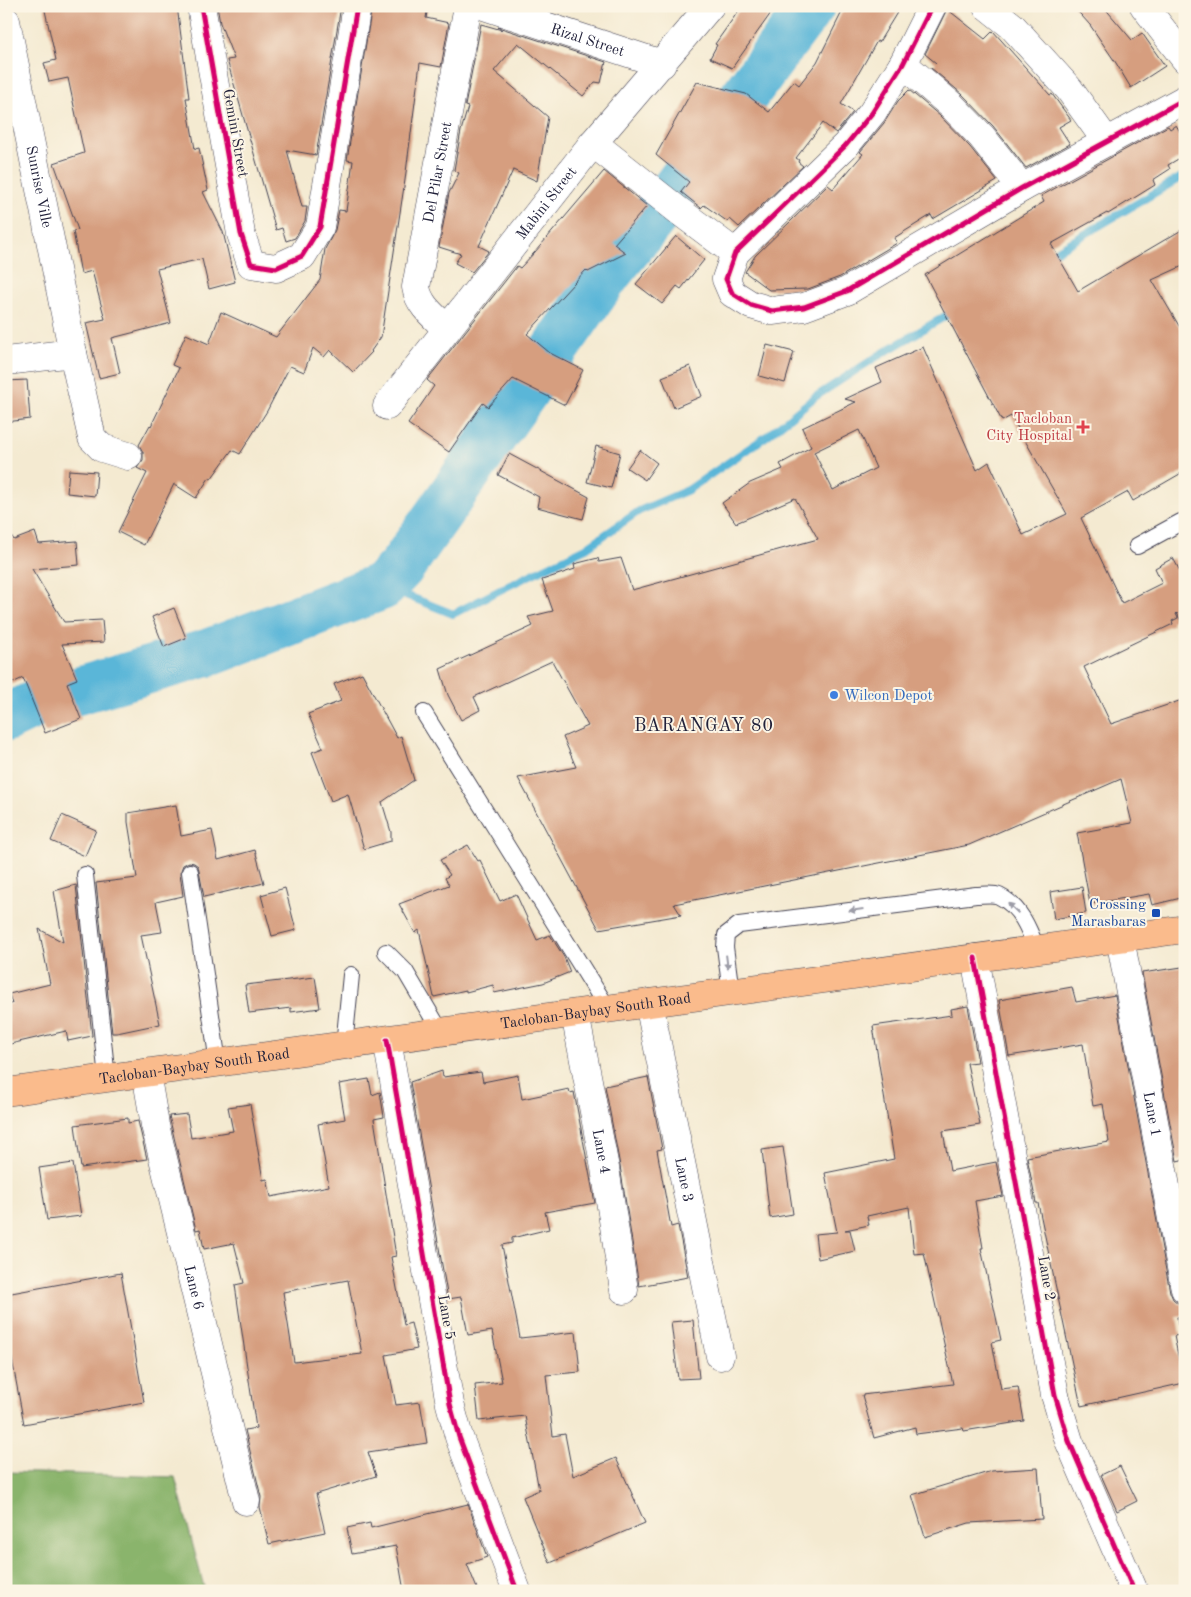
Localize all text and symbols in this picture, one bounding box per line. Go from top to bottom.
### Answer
street label: Rizal Street [548,22,626,60]
street label: Gemini Street [219,88,250,179]
street label: Del Pilar Street [422,121,455,224]
street label: Sunrise Ville [22,145,54,229]
street label: Mabini Street [514,165,580,243]
place label: Tacloban City Hospital [986,412,1072,444]
marker: Tacloban City Hospital [1076,420,1090,434]
marker: Wilcon Depot [828,689,840,701]
place label: Wilcon Depot [844,689,933,704]
district label: BARANGAY 80 [634,717,774,735]
place label: Crossing Marasbaras [1071,898,1146,930]
one-way arrow [1007,902,1019,914]
one-way arrow [848,906,864,914]
marker: Crossing Marasbaras [1150,907,1162,919]
one-way arrow [723,955,731,971]
street label: Tacloban-Baybay South Road [499,991,692,1033]
street label: Tacloban-Baybay South Road [98,1047,291,1088]
street label: Lane 1 [1140,1091,1163,1138]
street label: Lane 4 [589,1128,612,1175]
street label: Lane 3 [671,1156,695,1203]
street label: Lane 2 [1034,1255,1057,1302]
street label: Lane 6 [180,1264,206,1312]
street label: Lane 5 [434,1294,457,1341]

